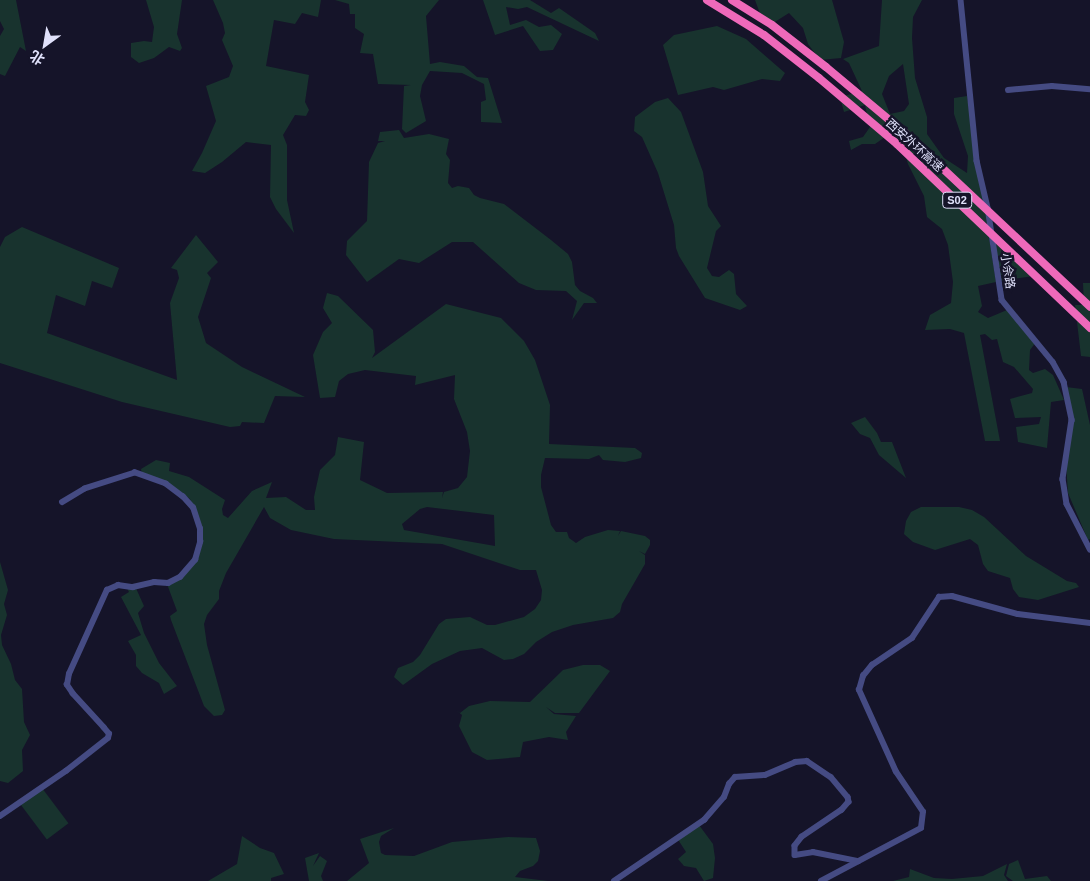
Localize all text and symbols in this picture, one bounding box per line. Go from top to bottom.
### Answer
north arrow [20,20,70,70]
text: 北 [27,47,47,68]
street label: 西安外环高速 [882,117,946,175]
road number: S02 [942,192,972,208]
street label: 小佘路 [997,252,1017,290]

